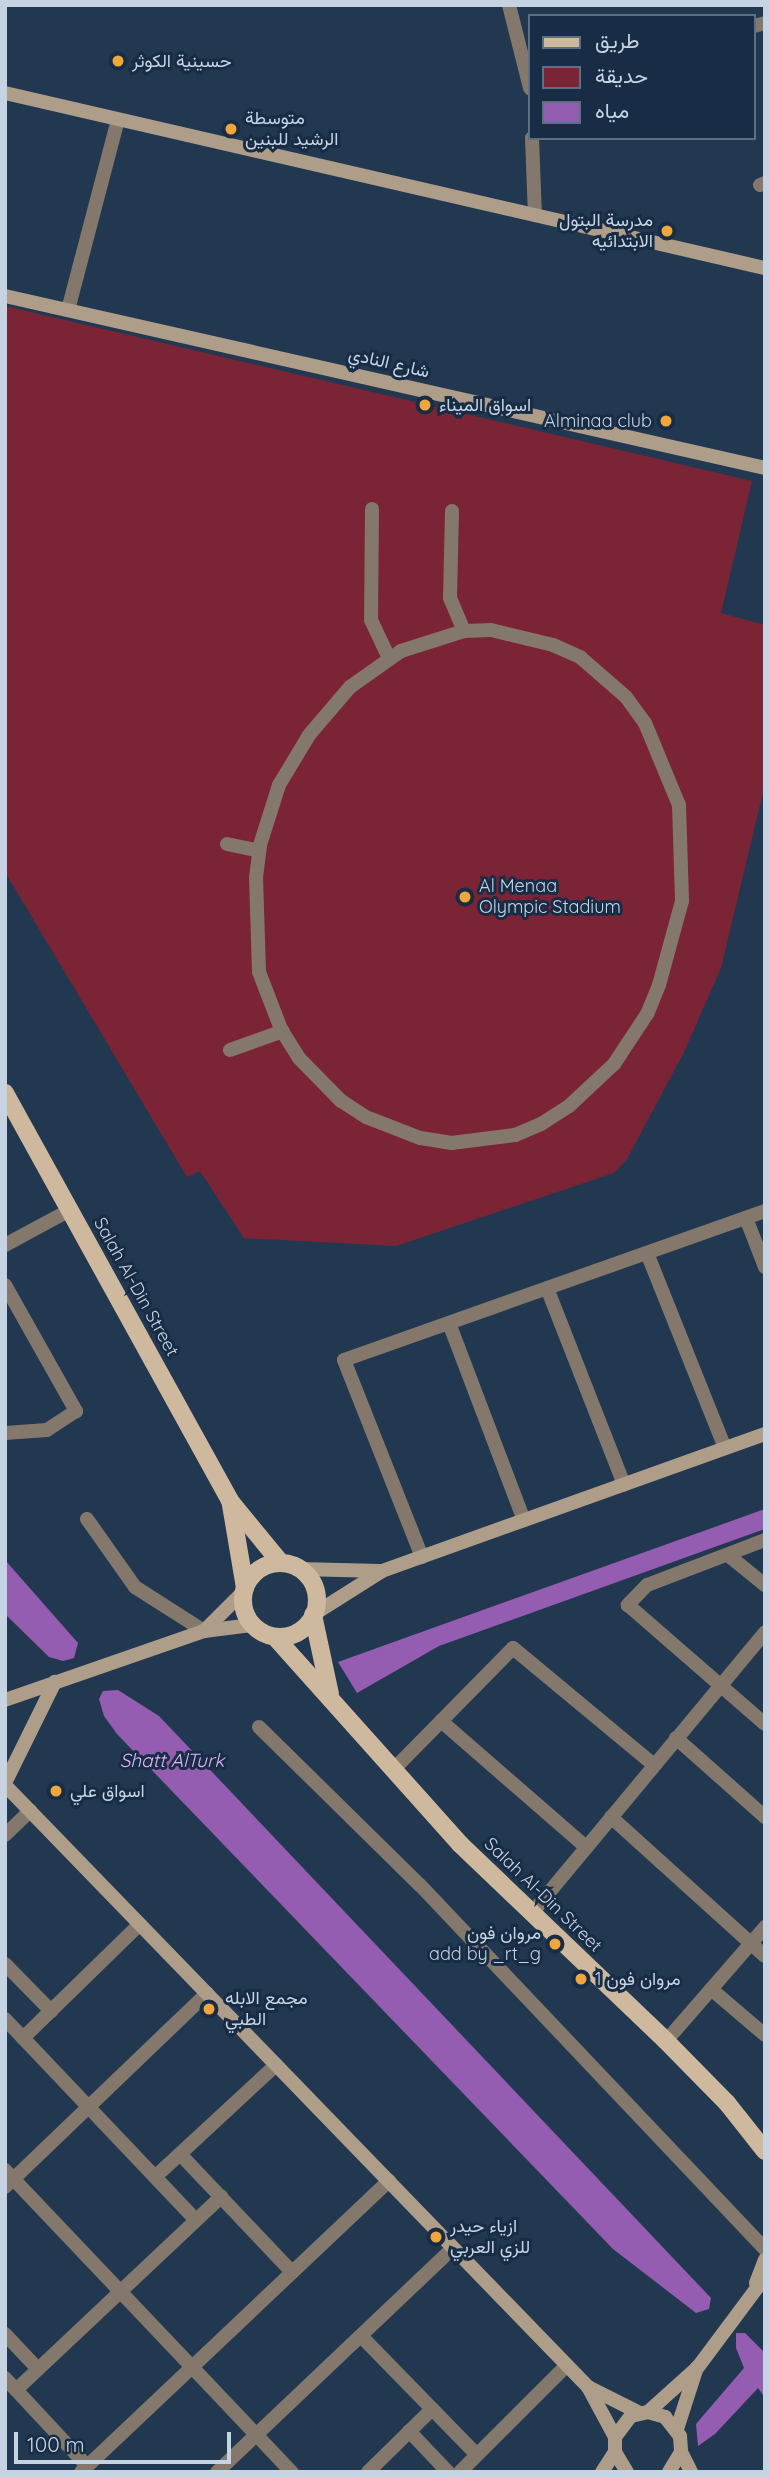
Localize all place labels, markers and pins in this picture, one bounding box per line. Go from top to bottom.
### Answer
place label: حسينية الكوثر [132,50,232,72]
marker: حسينية الكوثر [110,53,126,69]
place label: متوسطة الرشيد للبنين [245,108,338,150]
marker: متوسطة الرشيد للبنين [223,121,239,137]
place label: مدرسة البتول الابتدائيه [559,210,653,252]
marker: مدرسة البتول الابتدائيه [659,223,675,239]
place label: اسواق الميناء [439,394,531,416]
marker: اسواق الميناء [417,397,433,413]
place label: Alminaa club [544,410,652,432]
marker: Alminaa club [658,413,674,429]
place label: Al Menaa Olympic Stadium [479,876,621,918]
marker: Al Menaa Olympic Stadium [457,889,473,905]
place label: اسواق علي [70,1780,145,1802]
marker: اسواق علي [48,1783,64,1799]
place label: مروان فون add by _rt_g [429,1923,541,1966]
marker: مروان فون add by _rt_g [547,1936,563,1952]
place label: مروان فون 1 [595,1968,681,1990]
marker: مروان فون 1 [573,1971,589,1987]
place label: مجمع الابله الطبي [225,1988,308,2030]
marker: مجمع الابله الطبي [199,1999,219,2019]
place label: ازياء حيدر للزي العربي [450,2216,530,2258]
marker: ازياء حيدر للزي العربي [428,2229,444,2245]

